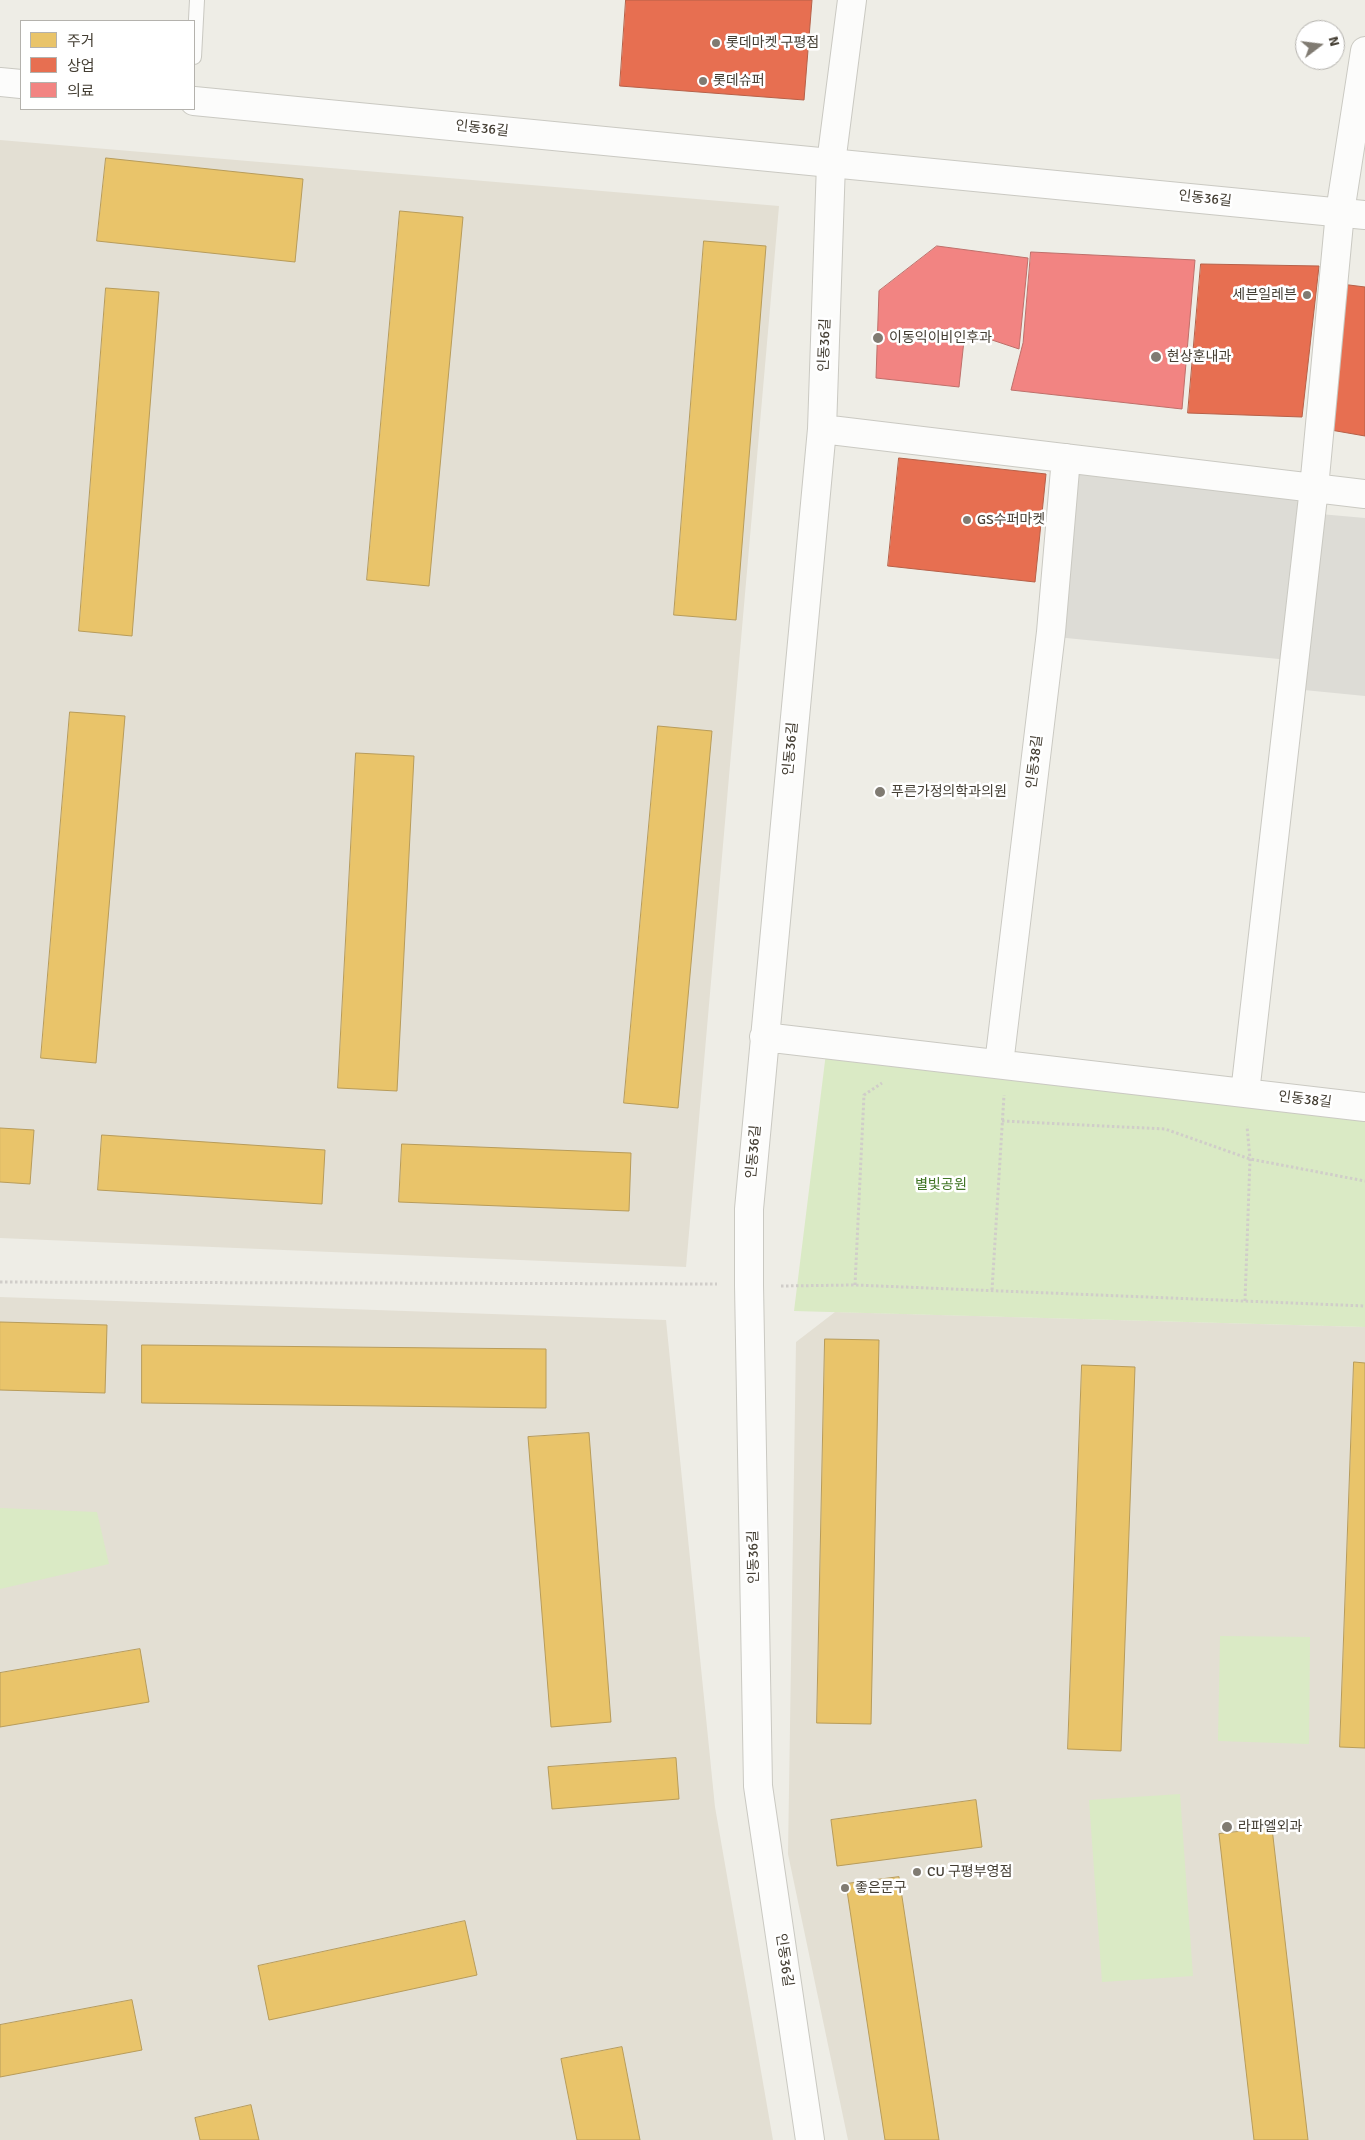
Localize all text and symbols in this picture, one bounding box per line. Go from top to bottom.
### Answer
legend [20,20,195,110]
north arrow [1295,20,1345,70]
text: 주거 [67,32,95,50]
text: N [1325,34,1343,48]
place label: 롯데마켓 구평점 [726,35,819,51]
marker: 롯데마켓 구평점 [710,37,722,49]
text: 상업 [67,57,95,75]
place label: 롯데슈퍼 [713,73,765,89]
marker: 롯데슈퍼 [697,75,709,87]
text: 의료 [67,82,95,100]
street label: 인동36길 [454,118,510,140]
street label: 인동36길 [1177,188,1233,210]
place label: 세븐일레븐 [1233,287,1297,303]
marker: 세븐일레븐 [1301,289,1313,301]
street label: 인동36길 [816,318,834,372]
place label: 이동익이비인후과 [889,330,992,346]
marker: 이동익이비인후과 [871,331,885,345]
place label: 현상훈내과 [1167,349,1231,365]
marker: 현상훈내과 [1149,350,1163,364]
place label: GS수퍼마켓 [977,512,1045,528]
marker: GS수퍼마켓 [961,514,973,526]
street label: 인동36길 [780,721,802,777]
street label: 인동38길 [1023,734,1047,790]
place label: 푸른가정의학과의원 [891,784,1007,800]
marker: 푸른가정의학과의원 [873,785,887,799]
street label: 인동38길 [1277,1088,1333,1112]
street label: 인동36길 [743,1124,765,1180]
park label: 별빛공원 [915,1177,967,1193]
street label: 인동36길 [745,1530,763,1584]
place label: 라파엘외과 [1238,1819,1302,1835]
marker: 라파엘외과 [1220,1820,1234,1834]
place label: CU 구평부영점 [927,1864,1012,1880]
marker: CU 구평부영점 [911,1866,923,1878]
place label: 좋은문구 [855,1880,907,1896]
marker: 좋은문구 [839,1882,851,1894]
street label: 인동36길 [772,1932,796,1988]

